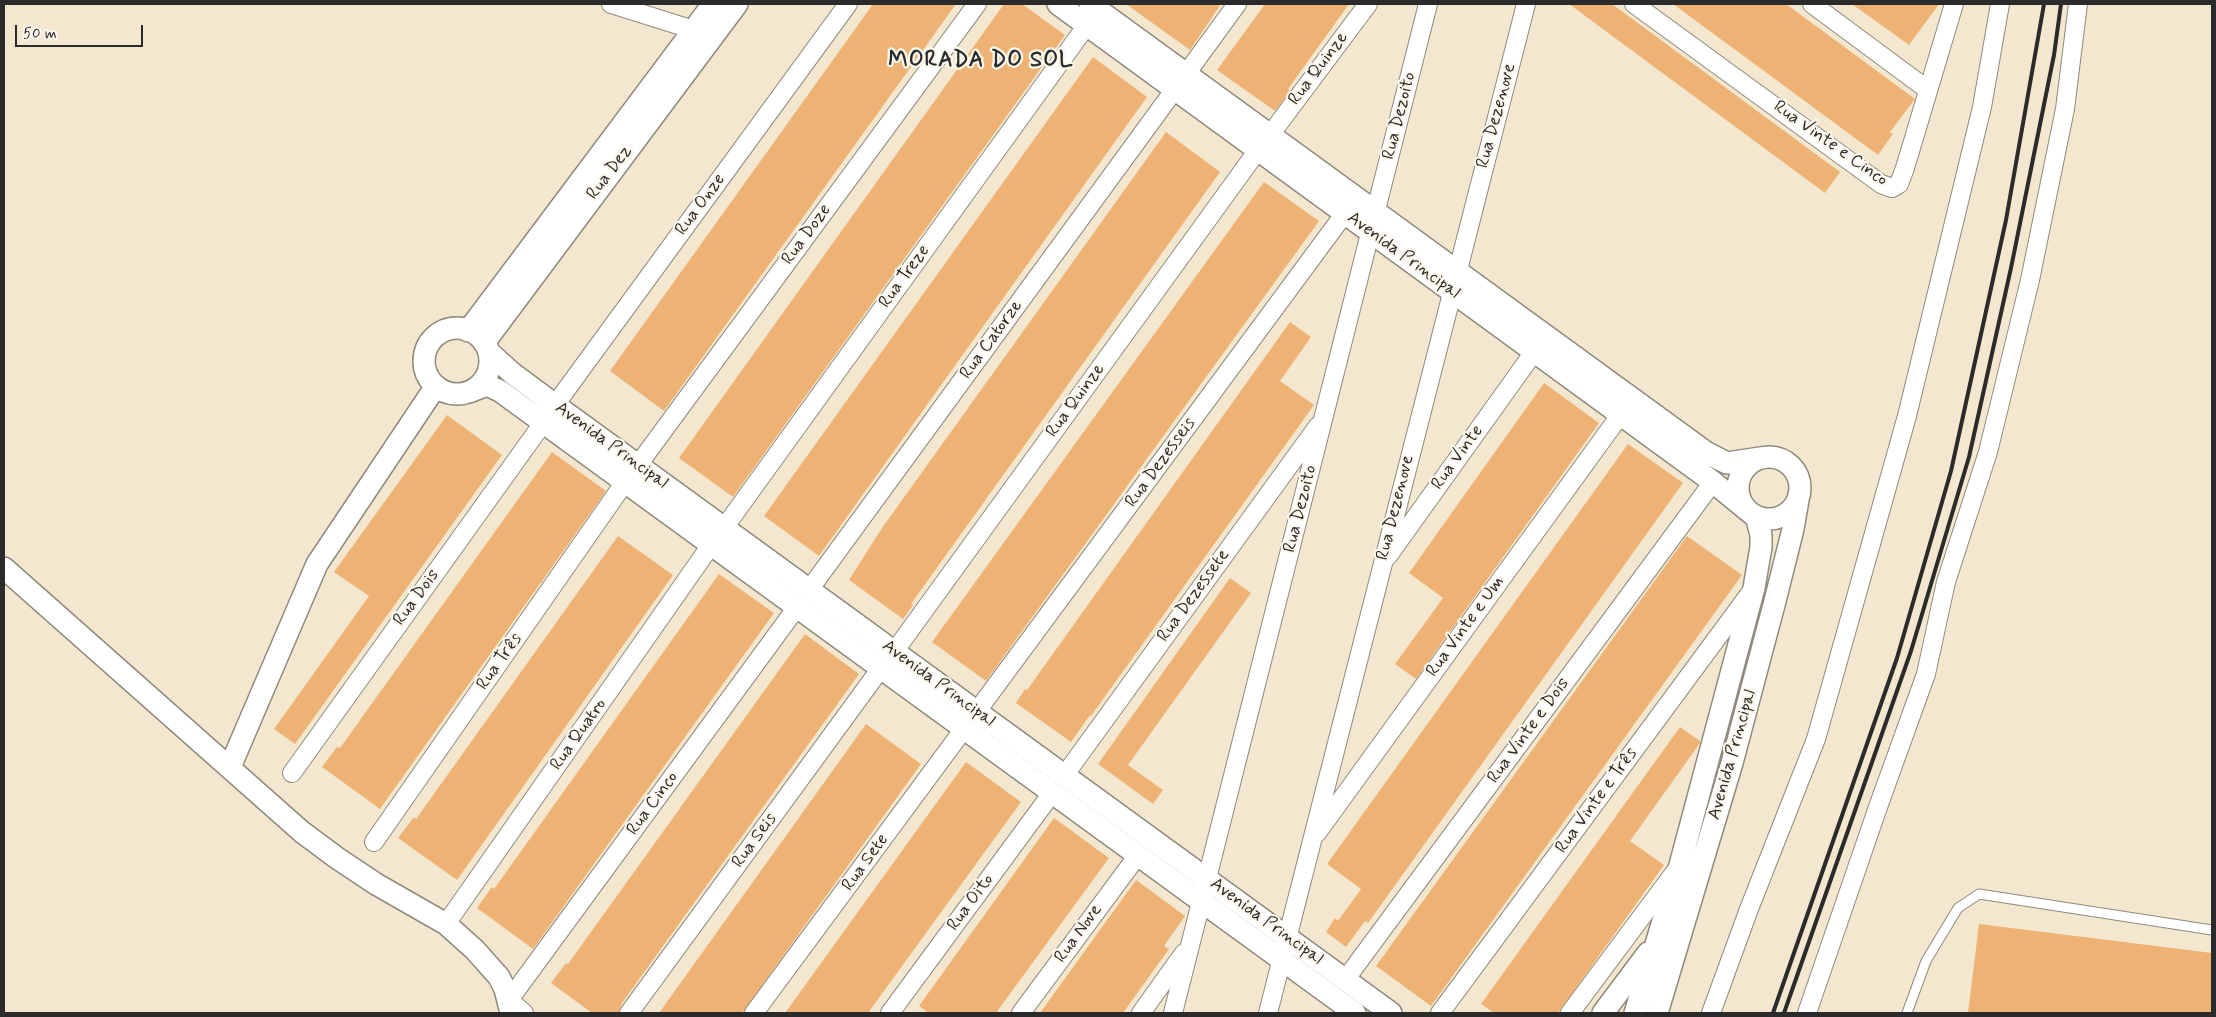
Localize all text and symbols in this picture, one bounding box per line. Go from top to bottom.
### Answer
scale bar [18,15,145,47]
text: 50 m [23,24,57,44]
street label: Rua Quinze [1284,28,1354,110]
district label: MORADA DO SOL [888,48,1074,74]
street label: Rua Dezenove [1473,61,1521,171]
street label: Rua Dezoito [1379,70,1421,162]
street label: Rua Vinte e Cinco [1769,97,1891,191]
street label: Rua Dez [583,142,637,204]
street label: Rua Onze [671,170,731,240]
street label: Rua Doze [778,200,836,270]
street label: Avenida Principal [1342,208,1464,304]
street label: Rua Treze [875,241,935,313]
street label: Rua Catorze [956,296,1028,384]
street label: Rua Quinze [1042,360,1110,442]
street label: Avenida Principal [550,398,672,494]
street label: Rua Dezesseis [1121,414,1201,512]
street label: Rua Vinte [1427,421,1489,495]
street label: Rua Dezenove [1373,453,1419,563]
street label: Rua Dezoito [1280,463,1322,555]
street label: Rua Dezessete [1153,545,1235,647]
street label: Rua Dois [389,566,445,630]
street label: Rua Vinte e Um [1422,572,1510,682]
street label: Rua Três [473,629,527,695]
street label: Avenida Principal [877,636,999,732]
street label: Rua Vinte e Dois [1483,674,1575,788]
street label: Avenida Principal [1704,688,1762,822]
street label: Rua Quatro [546,695,612,775]
street label: Rua Vinte e Três [1551,744,1643,858]
street label: Rua Cinco [623,768,683,840]
street label: Rua Seis [728,809,782,873]
street label: Rua Sete [838,830,894,896]
street label: Rua Oito [943,870,999,936]
street label: Avenida Principal [1205,874,1327,970]
street label: Rua Nove [1051,900,1107,968]

